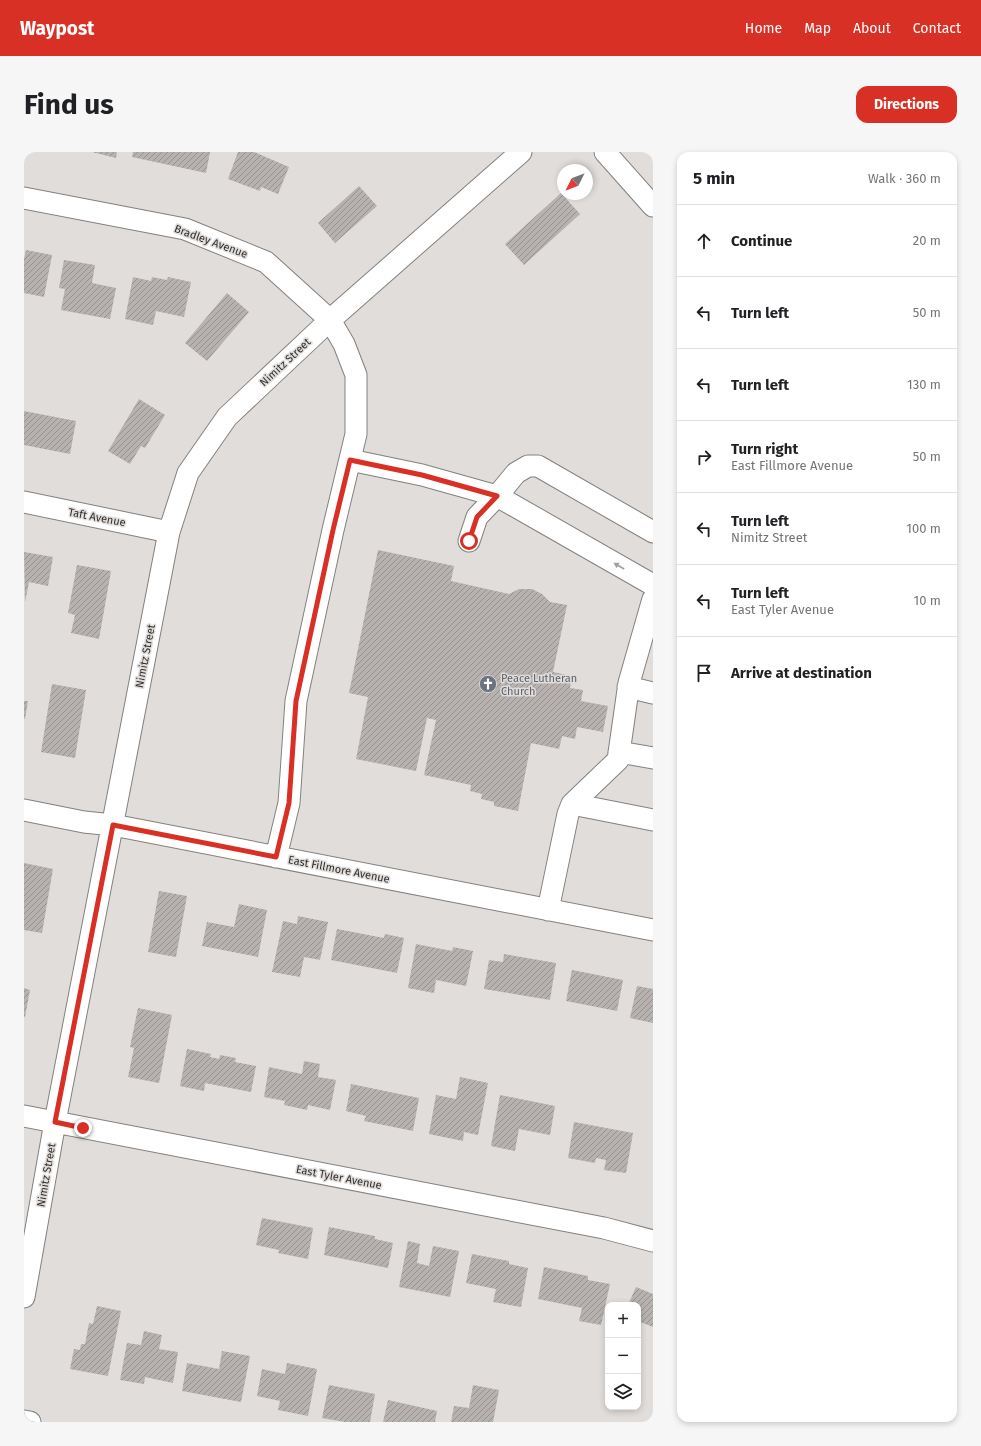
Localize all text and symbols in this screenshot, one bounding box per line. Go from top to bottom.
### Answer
text: Waypost [20,17,94,40]
text: Home [745,20,782,37]
text: Map [804,20,831,37]
text: About [853,20,891,37]
text: Contact [913,20,961,37]
button: Directions [856,86,957,123]
text: Find us [24,88,114,121]
north arrow [557,164,593,200]
text: 5 min [693,168,735,189]
text: Walk · 360 m [868,171,941,186]
street label: Bradley Avenue [172,222,249,261]
icon: ahead [693,230,715,252]
text: Continue [731,232,792,250]
text: 20 m [913,233,941,248]
icon: left [693,302,715,324]
text: Turn left [731,304,789,322]
text: 50 m [913,305,941,320]
street label: Nimitz Street [257,336,313,389]
icon: left [693,374,715,396]
text: Turn left [731,376,789,394]
text: 130 m [907,377,941,392]
text: Turn right [731,440,798,458]
icon: right [693,446,715,468]
text: 50 m [913,449,941,464]
text: East Fillmore Avenue [731,458,853,473]
street label: Taft Avenue [67,506,127,529]
text: Turn left [731,512,789,530]
icon: left [693,518,715,540]
text: 100 m [906,521,941,536]
text: Nimitz Street [731,530,807,545]
route start [460,532,478,550]
one-way arrow [613,562,625,569]
text: Turn left [731,584,789,602]
icon: left [693,590,715,612]
text: 10 m [914,593,941,608]
text: East Tyler Avenue [731,602,834,617]
street label: Nimitz Street [133,623,158,689]
icon: arrive [693,662,715,684]
text: Arrive at destination [731,664,872,682]
place label: Peace Lutheran Church [501,672,577,698]
church icon: Peace Lutheran Church [478,674,498,694]
street label: East Fillmore Avenue [287,853,391,886]
route end [74,1119,92,1137]
street label: Nimitz Street [34,1142,59,1208]
street label: East Tyler Avenue [295,1163,383,1192]
map controls [605,1302,641,1410]
button: + [605,1302,641,1338]
button: − [605,1338,641,1374]
button: layers [605,1374,641,1410]

